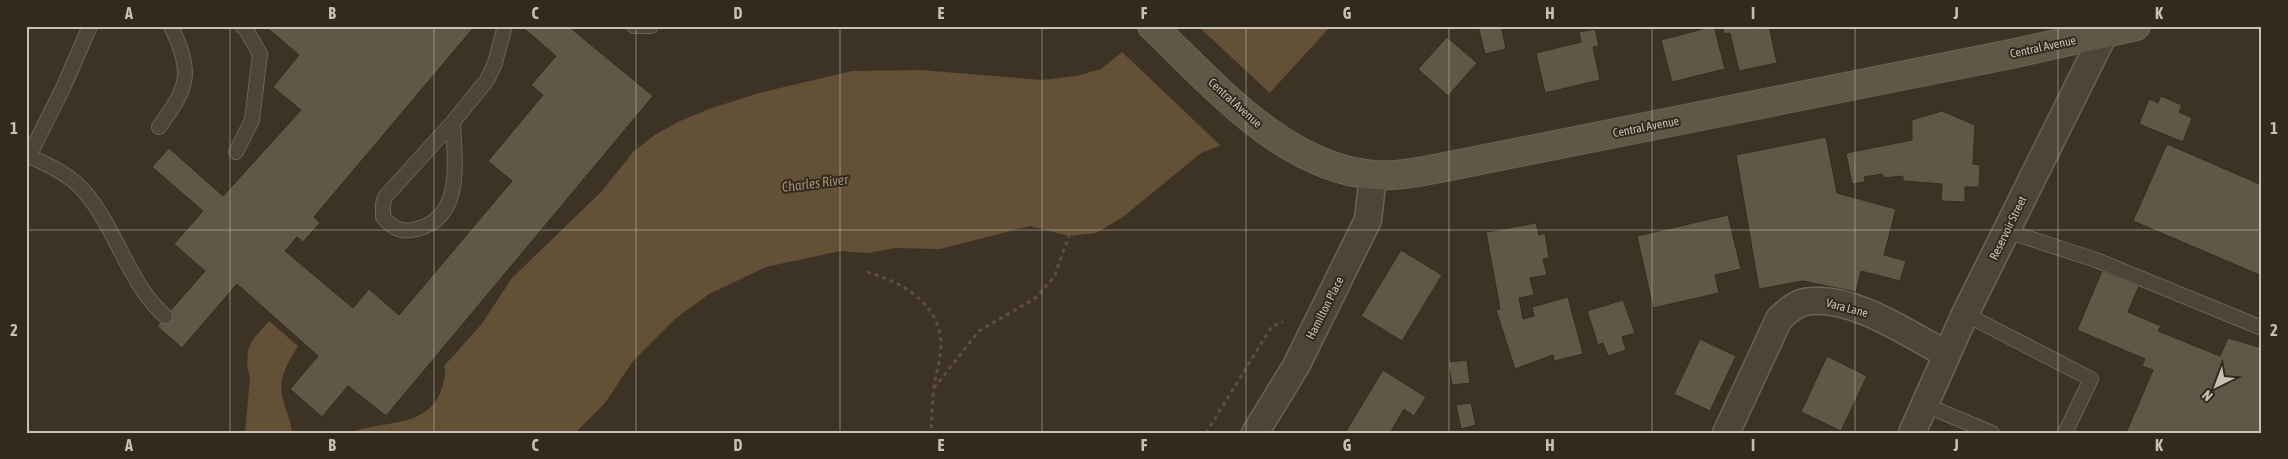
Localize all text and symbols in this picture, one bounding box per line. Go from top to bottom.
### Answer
text: A [124,4,133,22]
text: B [328,4,336,22]
text: C [531,4,539,22]
text: D [734,4,743,22]
text: E [938,4,945,22]
text: F [1141,4,1148,22]
text: G [1343,4,1352,22]
text: H [1545,4,1555,22]
text: I [1751,4,1755,22]
text: J [1952,4,1959,22]
text: K [2155,4,2163,22]
street label: Central Avenue [2009,33,2077,61]
street label: Central Avenue [1205,75,1265,131]
street label: Central Avenue [1612,114,1680,140]
text: 1 [10,119,18,137]
text: 1 [2270,119,2278,137]
water label: Charles River [781,171,850,195]
street label: Reservoir Street [1986,193,2030,262]
street label: Hamilton Place [1303,274,1347,342]
street label: Vara Lane [1824,296,1870,320]
text: 2 [10,321,18,339]
text: 2 [2270,321,2278,339]
north arrow [2190,362,2240,412]
text: N [2199,387,2216,404]
text: A [124,436,133,454]
text: B [328,436,336,454]
text: C [531,436,539,454]
text: D [734,436,743,454]
text: E [938,436,945,454]
text: F [1141,436,1148,454]
text: G [1343,436,1352,454]
text: H [1545,436,1555,454]
text: I [1751,436,1755,454]
text: J [1952,436,1959,454]
text: K [2155,436,2163,454]

